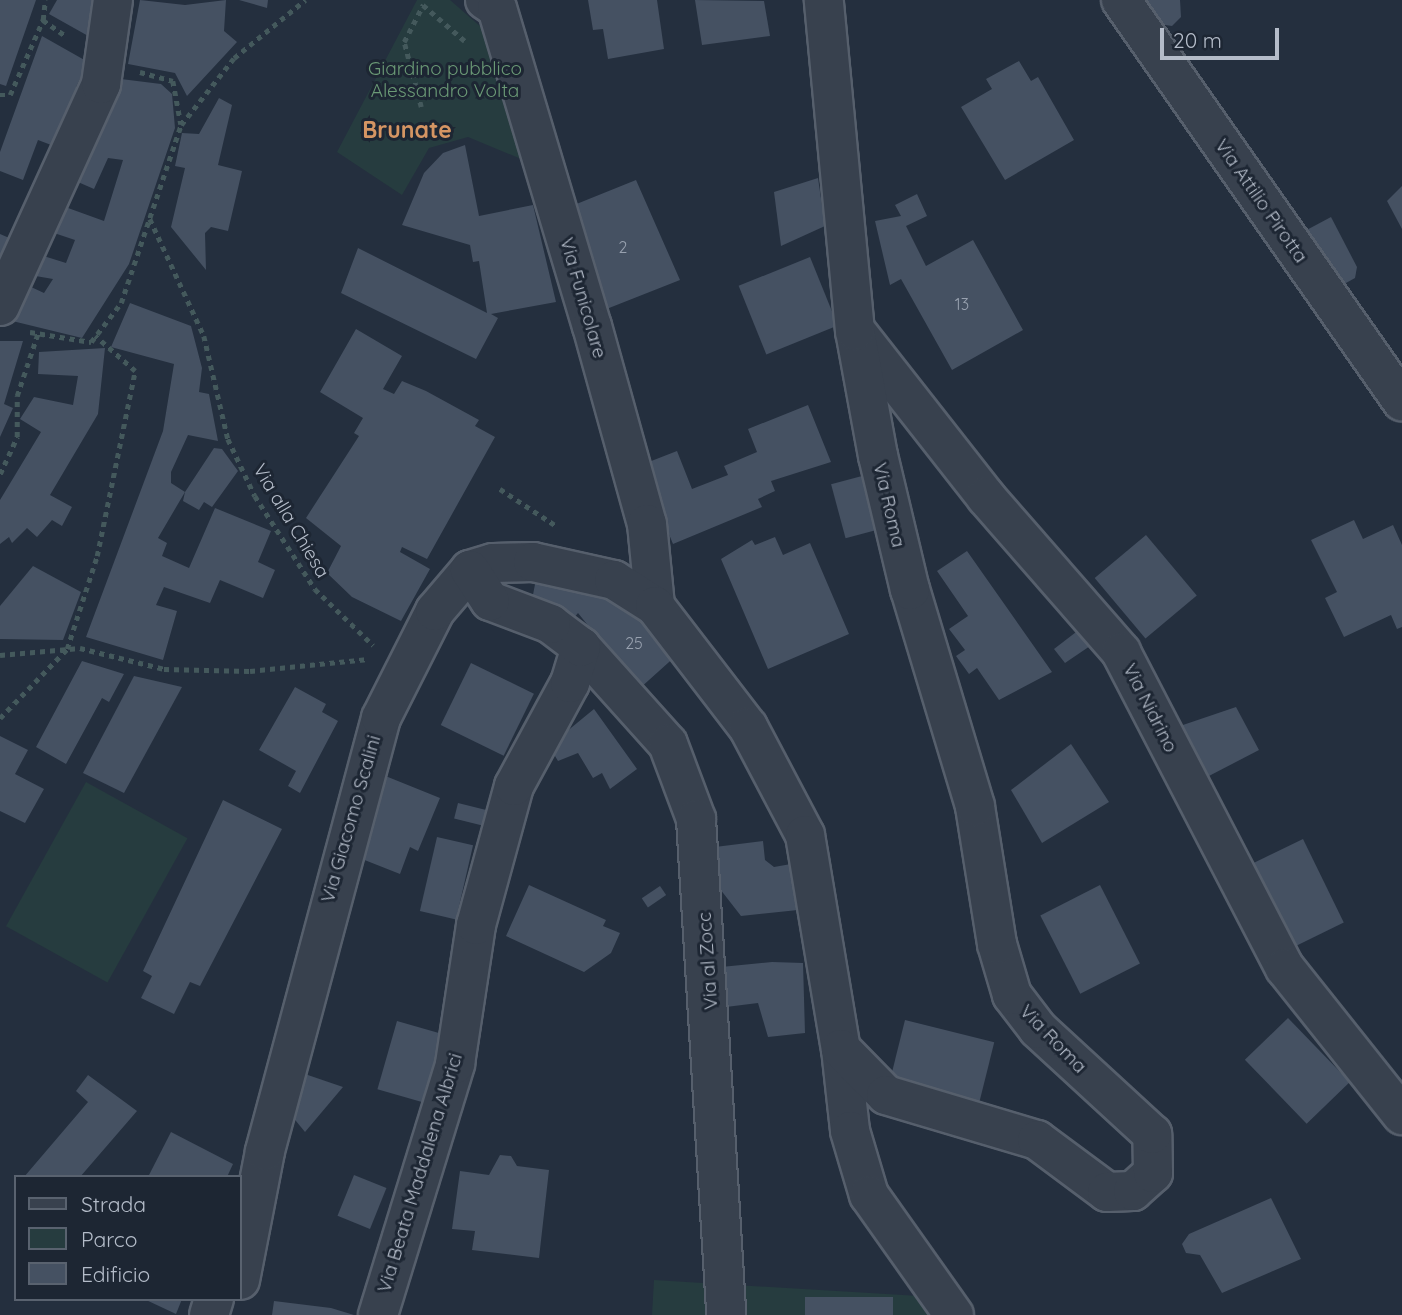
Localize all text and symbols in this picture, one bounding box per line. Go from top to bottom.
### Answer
scale bar [1164,14,1283,58]
text: 20 m [1173,27,1222,53]
park label: Giardino pubblico Alessandro Volta [368,58,522,102]
district label: Brunate [362,116,452,144]
street label: Via Attilio Pirotta [1210,135,1312,267]
street label: Via Funicolare [555,235,611,361]
house number: 2 [619,237,627,257]
house number: 13 [955,294,969,314]
street label: Via alla Chiesa [248,460,334,582]
street label: Via Roma [868,460,910,550]
house number: 25 [625,633,643,653]
street label: Via Nidrino [1118,660,1182,756]
street label: Via Giacomo Scalini [316,733,386,905]
street label: Via al Zocc [693,911,723,1011]
street label: Via Roma [1015,1000,1091,1078]
street label: Via Beata Maddalena Albrici [373,1051,467,1295]
legend [14,1175,242,1301]
text: Strada [81,1191,146,1217]
text: Parco [81,1226,137,1252]
text: Edificio [81,1261,150,1287]

